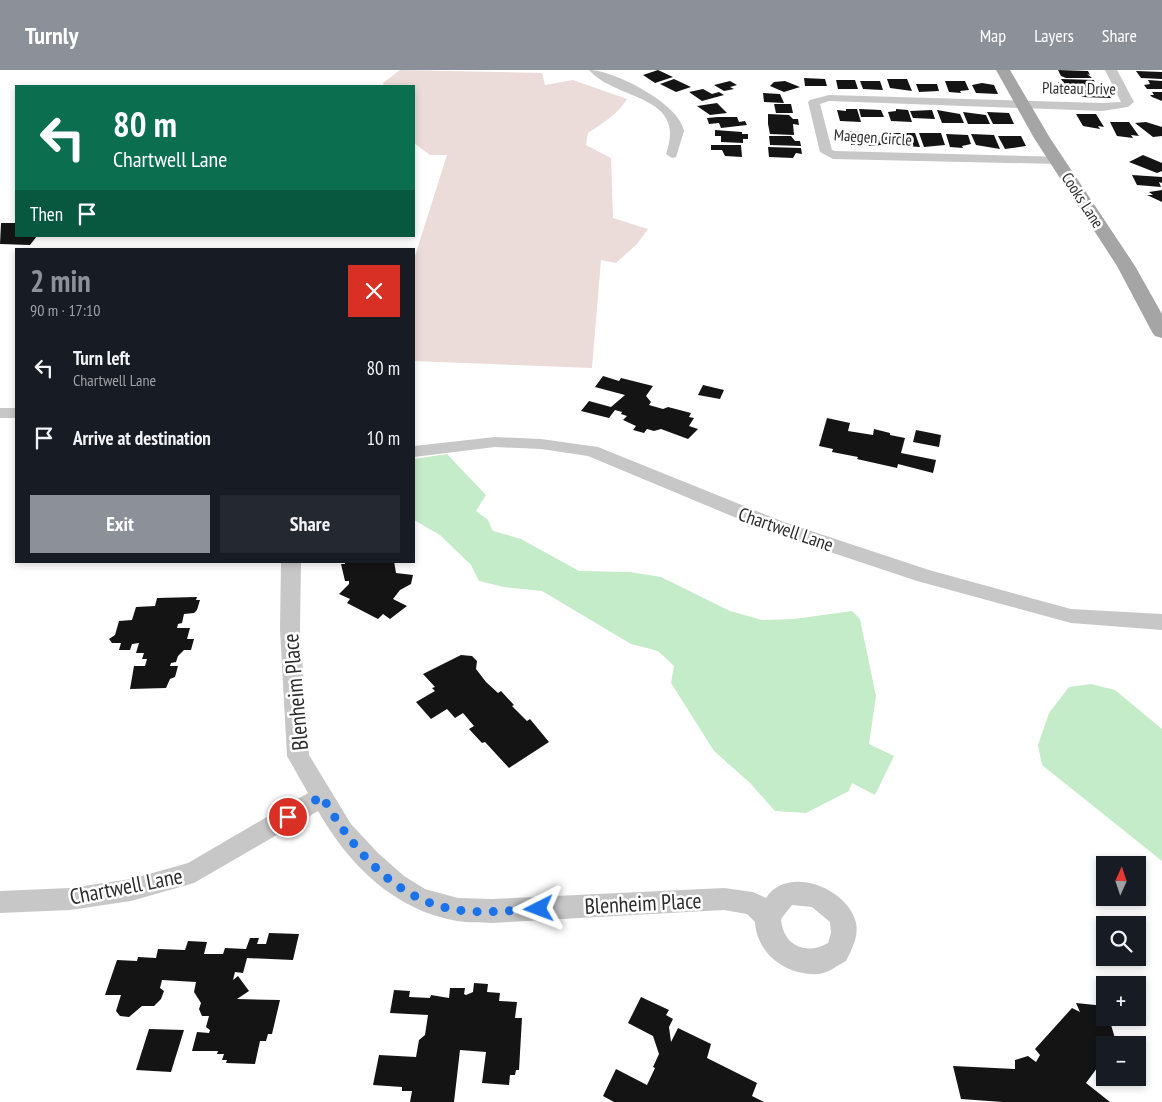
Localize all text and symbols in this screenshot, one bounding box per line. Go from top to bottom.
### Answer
text: Turnly [25,20,78,51]
text: Map [980,24,1006,47]
text: Layers [1034,24,1074,47]
text: Share [1102,24,1137,47]
street label: Plateau Drive [1042,77,1116,99]
text: 80 m [113,101,177,147]
icon: left [30,105,95,170]
street label: Maegen Circle [833,124,913,150]
text: Chartwell Lane [113,145,227,173]
street label: Cooks Lane [1058,168,1108,232]
icon: arrive [73,200,101,228]
text: Then [30,202,63,226]
text: 2 min [30,261,91,300]
button: close [348,265,400,317]
text: 90 m · 17:10 [30,300,101,320]
text: Turn left [73,346,130,370]
icon: left [30,354,58,382]
text: 80 m [367,356,400,380]
text: Chartwell Lane [73,370,156,390]
icon: arrive [30,424,58,452]
text: Arrive at destination [73,426,211,450]
text: 10 m [367,426,400,450]
button: Exit [30,495,210,553]
button: Share [220,495,400,553]
street label: Chartwell Lane [735,502,837,556]
street label: Blenheim Place [276,632,314,752]
pin [267,796,309,838]
icon: arrive [274,803,302,831]
north arrow [1096,856,1146,906]
map controls [1096,856,1146,1086]
street label: Chartwell Lane [67,861,185,911]
position arrow [512,882,564,934]
street label: Blenheim Place [584,886,702,920]
button: search [1096,916,1146,966]
button: + [1096,976,1146,1026]
button: − [1096,1036,1146,1086]

